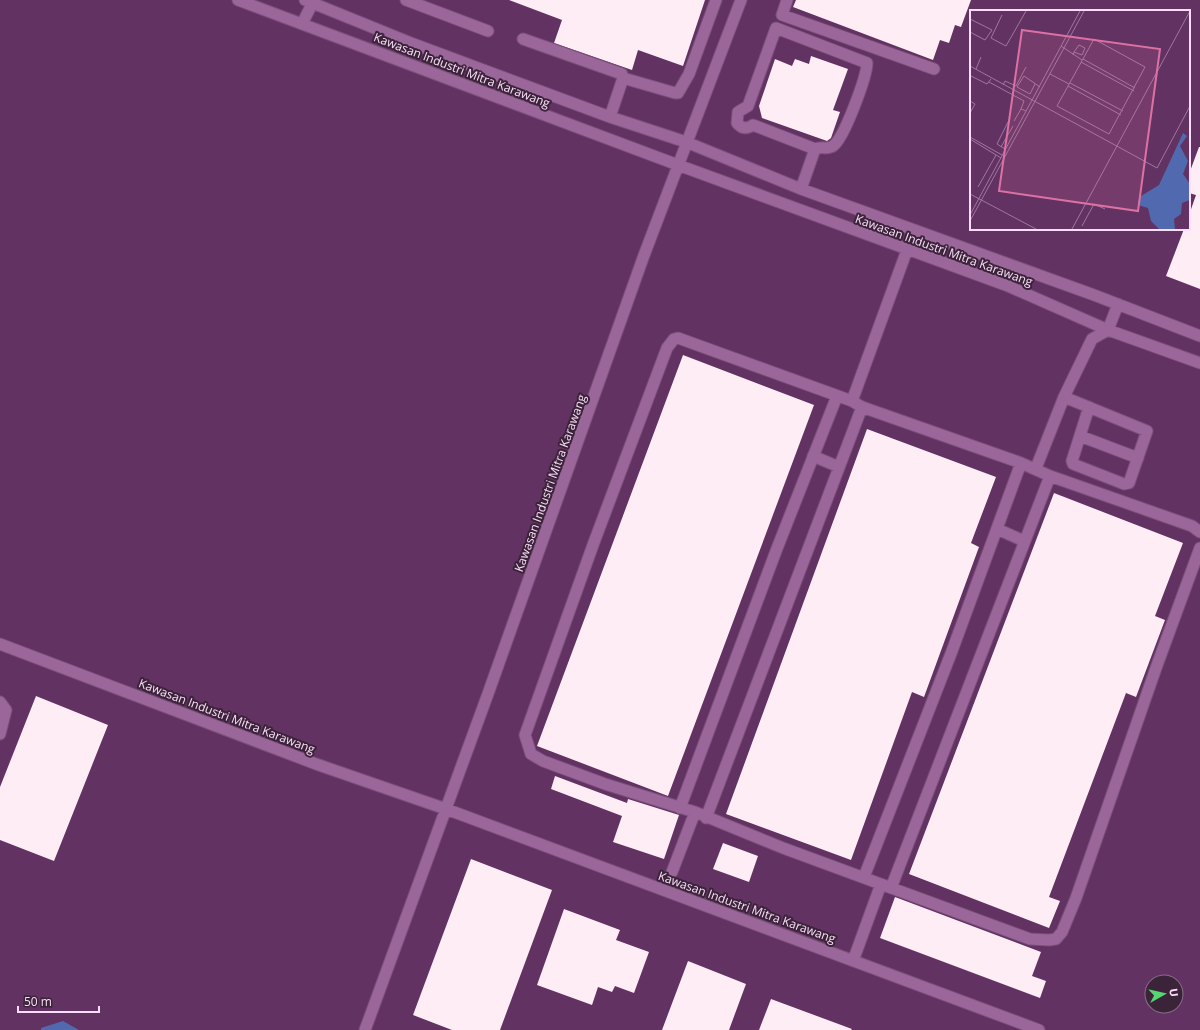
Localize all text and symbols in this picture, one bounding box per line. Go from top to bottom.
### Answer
inset map [970,10,1190,230]
street label: Kawasan Industri Mitra Karawang [371,28,553,112]
street label: Kawasan Industri Mitra Karawang [853,210,1035,290]
street label: Kawasan Industri Mitra Karawang [510,392,590,574]
street label: Kawasan Industri Mitra Karawang [136,674,318,758]
street label: Kawasan Industri Mitra Karawang [656,867,838,947]
north arrow [1144,974,1184,1014]
text: U [1166,987,1182,998]
scale bar [18,988,99,1014]
text: 50 m [24,993,52,1010]

